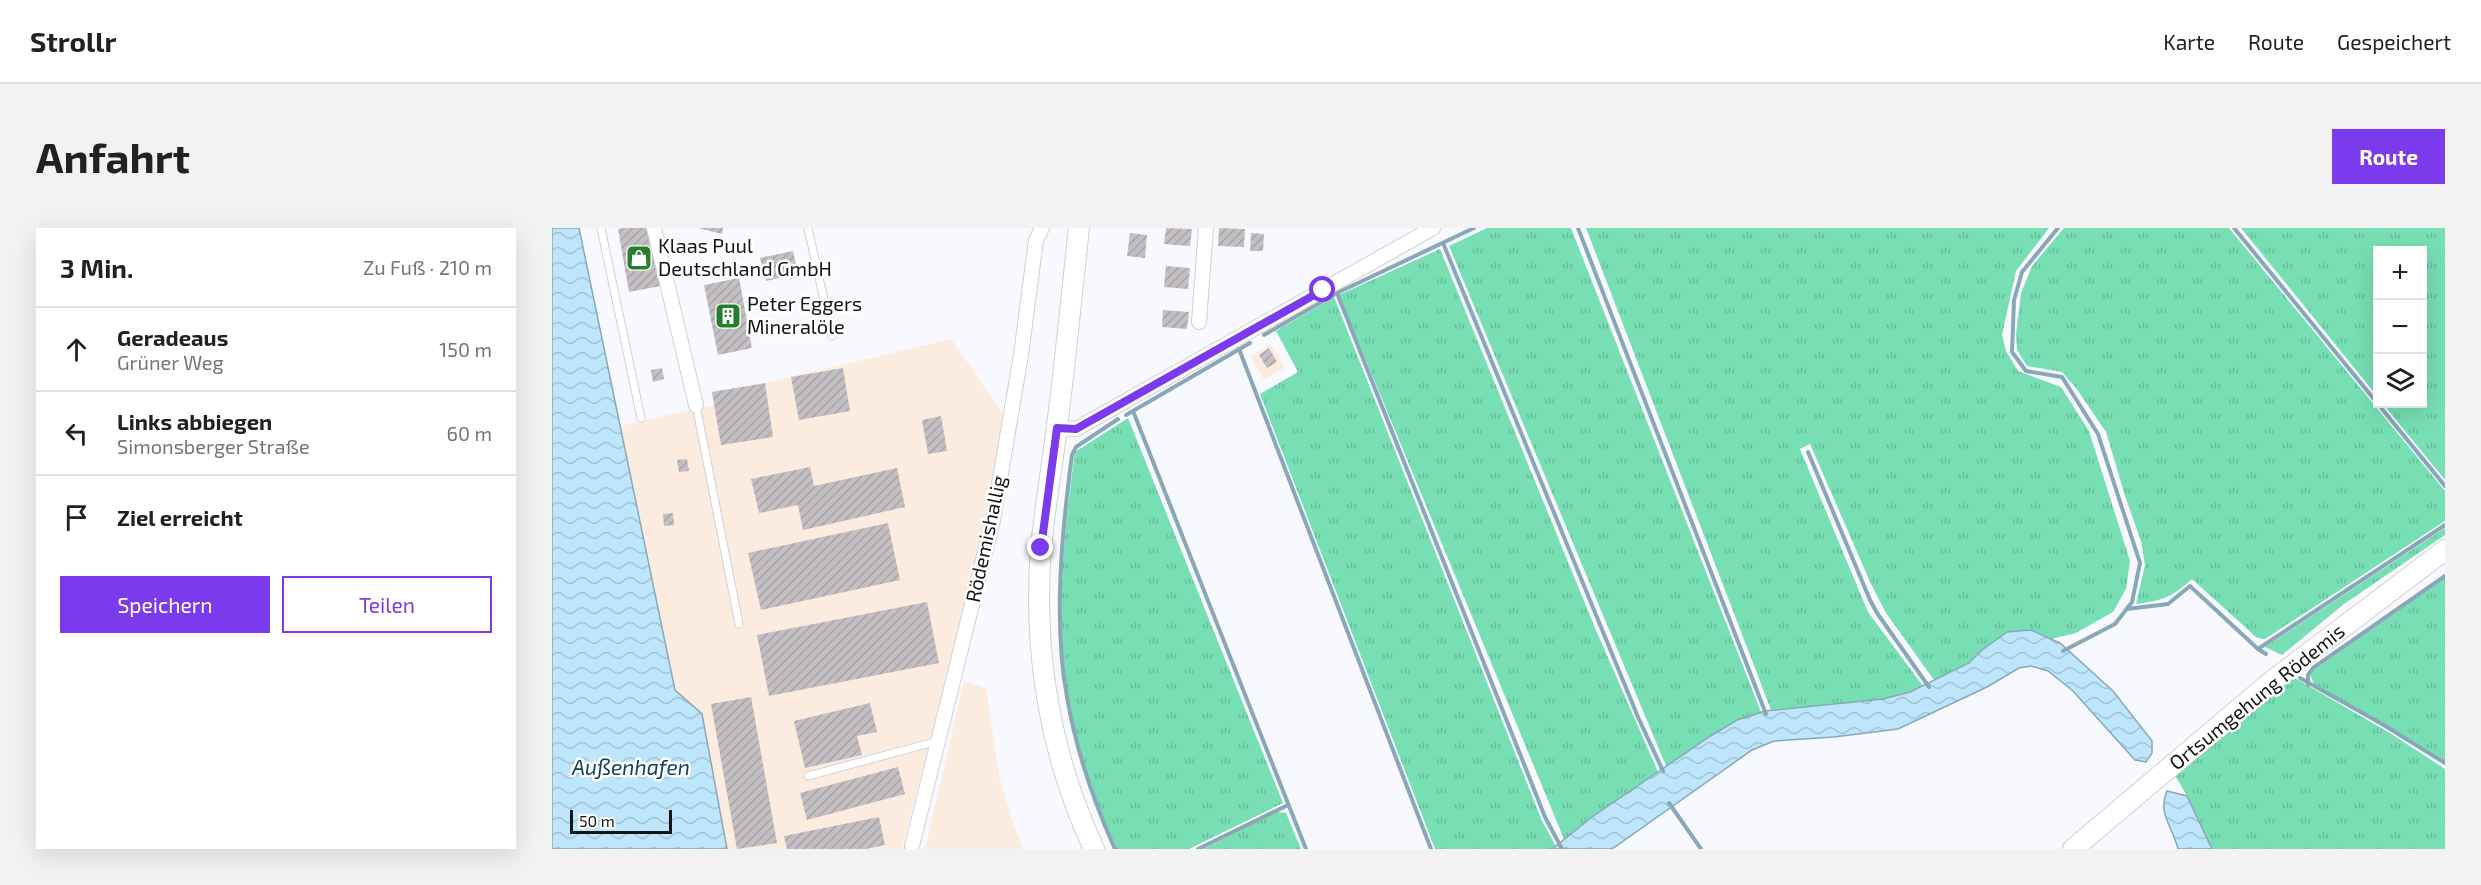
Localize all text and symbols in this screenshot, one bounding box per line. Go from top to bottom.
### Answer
text: Strollr [30,24,116,58]
text: Karte [2163,29,2215,54]
text: Route [2248,29,2304,54]
text: Gespeichert [2337,29,2451,54]
button: Route [2332,129,2445,184]
text: Anfahrt [36,131,190,181]
place label: Klaas Puul Deutschland GmbH [658,233,832,280]
shop icon: Klaas Puul Deutschland GmbH [624,243,654,273]
map controls [2373,246,2427,408]
button: + [2373,246,2427,300]
text: 3 Min. [60,252,133,283]
text: Zu Fuß · 210 m [363,255,492,279]
route start [1309,276,1335,302]
place label: Peter Eggers Mineralöle [747,291,862,338]
button: − [2373,300,2427,354]
building icon: Peter Eggers Mineralöle [713,301,743,331]
text: Geradeaus [117,324,228,350]
icon: ahead [60,333,93,366]
text: 150 m [439,337,492,361]
text: Grüner Weg [117,350,224,374]
button: layers [2373,354,2427,408]
text: Links abbiegen [117,408,272,434]
icon: left [60,417,93,450]
text: 60 m [447,421,492,445]
text: Simonsberger Straße [117,434,310,458]
street label: Rödemishallig [960,473,1010,604]
icon: arrive [60,501,93,534]
text: Ziel erreicht [117,504,243,530]
route end [1027,534,1053,560]
button: Speichern [60,576,270,633]
button: Teilen [282,576,492,633]
street label: Ortsumgehung Rödemis [2164,618,2349,774]
water label: Außenhafen [571,754,690,779]
scale bar [570,807,672,834]
text: 50 m [579,811,615,830]

